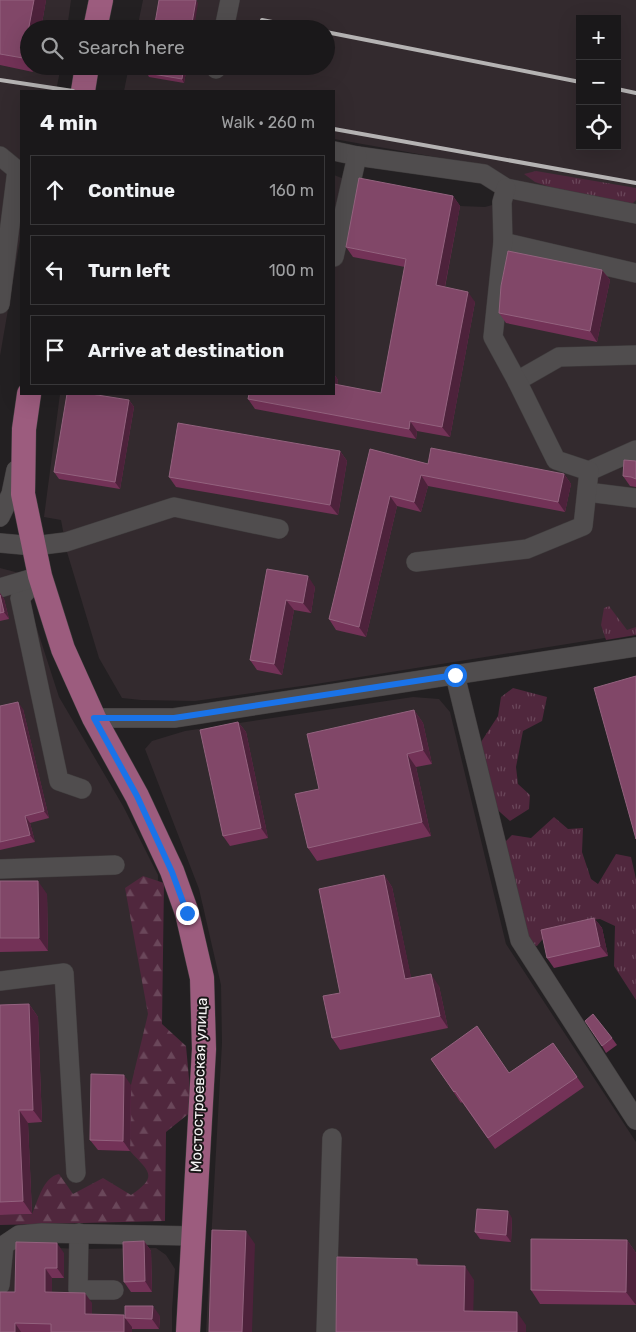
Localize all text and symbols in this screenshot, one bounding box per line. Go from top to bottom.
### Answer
map controls [576,15,621,150]
button: + [576,15,621,60]
search box [20,20,335,75]
icon: search [38,34,66,62]
text: Search here [78,36,185,59]
button: − [576,60,621,105]
button: locate [576,105,621,150]
text: 4 min [40,110,98,135]
text: Walk · 260 m [221,113,315,132]
icon: ahead [41,176,69,204]
text: Continue [88,179,175,202]
text: 160 m [269,181,314,200]
icon: left [41,256,69,284]
text: Turn left [88,259,170,282]
text: 100 m [269,261,314,280]
icon: arrive [41,336,69,364]
text: Arrive at destination [88,339,284,362]
route start [444,664,467,687]
route end [176,902,199,925]
street label: Мостостроевская улица [187,997,211,1173]

